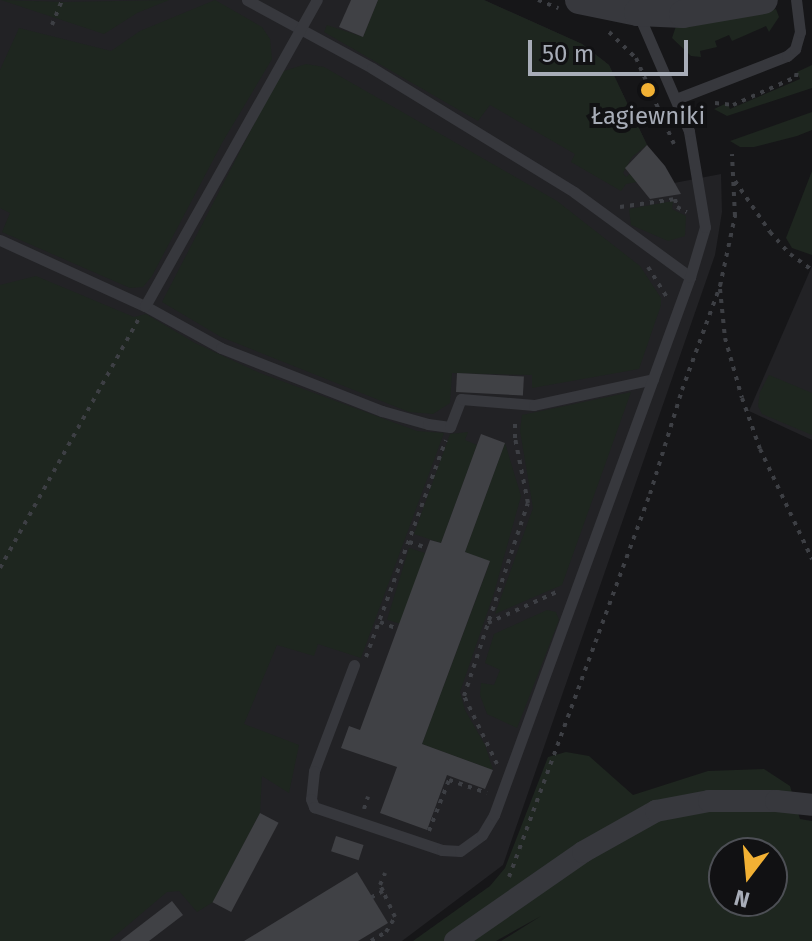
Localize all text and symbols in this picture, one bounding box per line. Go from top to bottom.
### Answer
scale bar [532,24,692,74]
text: 50 m [542,40,594,68]
marker: Łagiewniki [639,81,657,99]
place label: Łagiewniki [591,103,705,131]
north arrow [708,837,788,917]
text: N [731,884,753,914]

